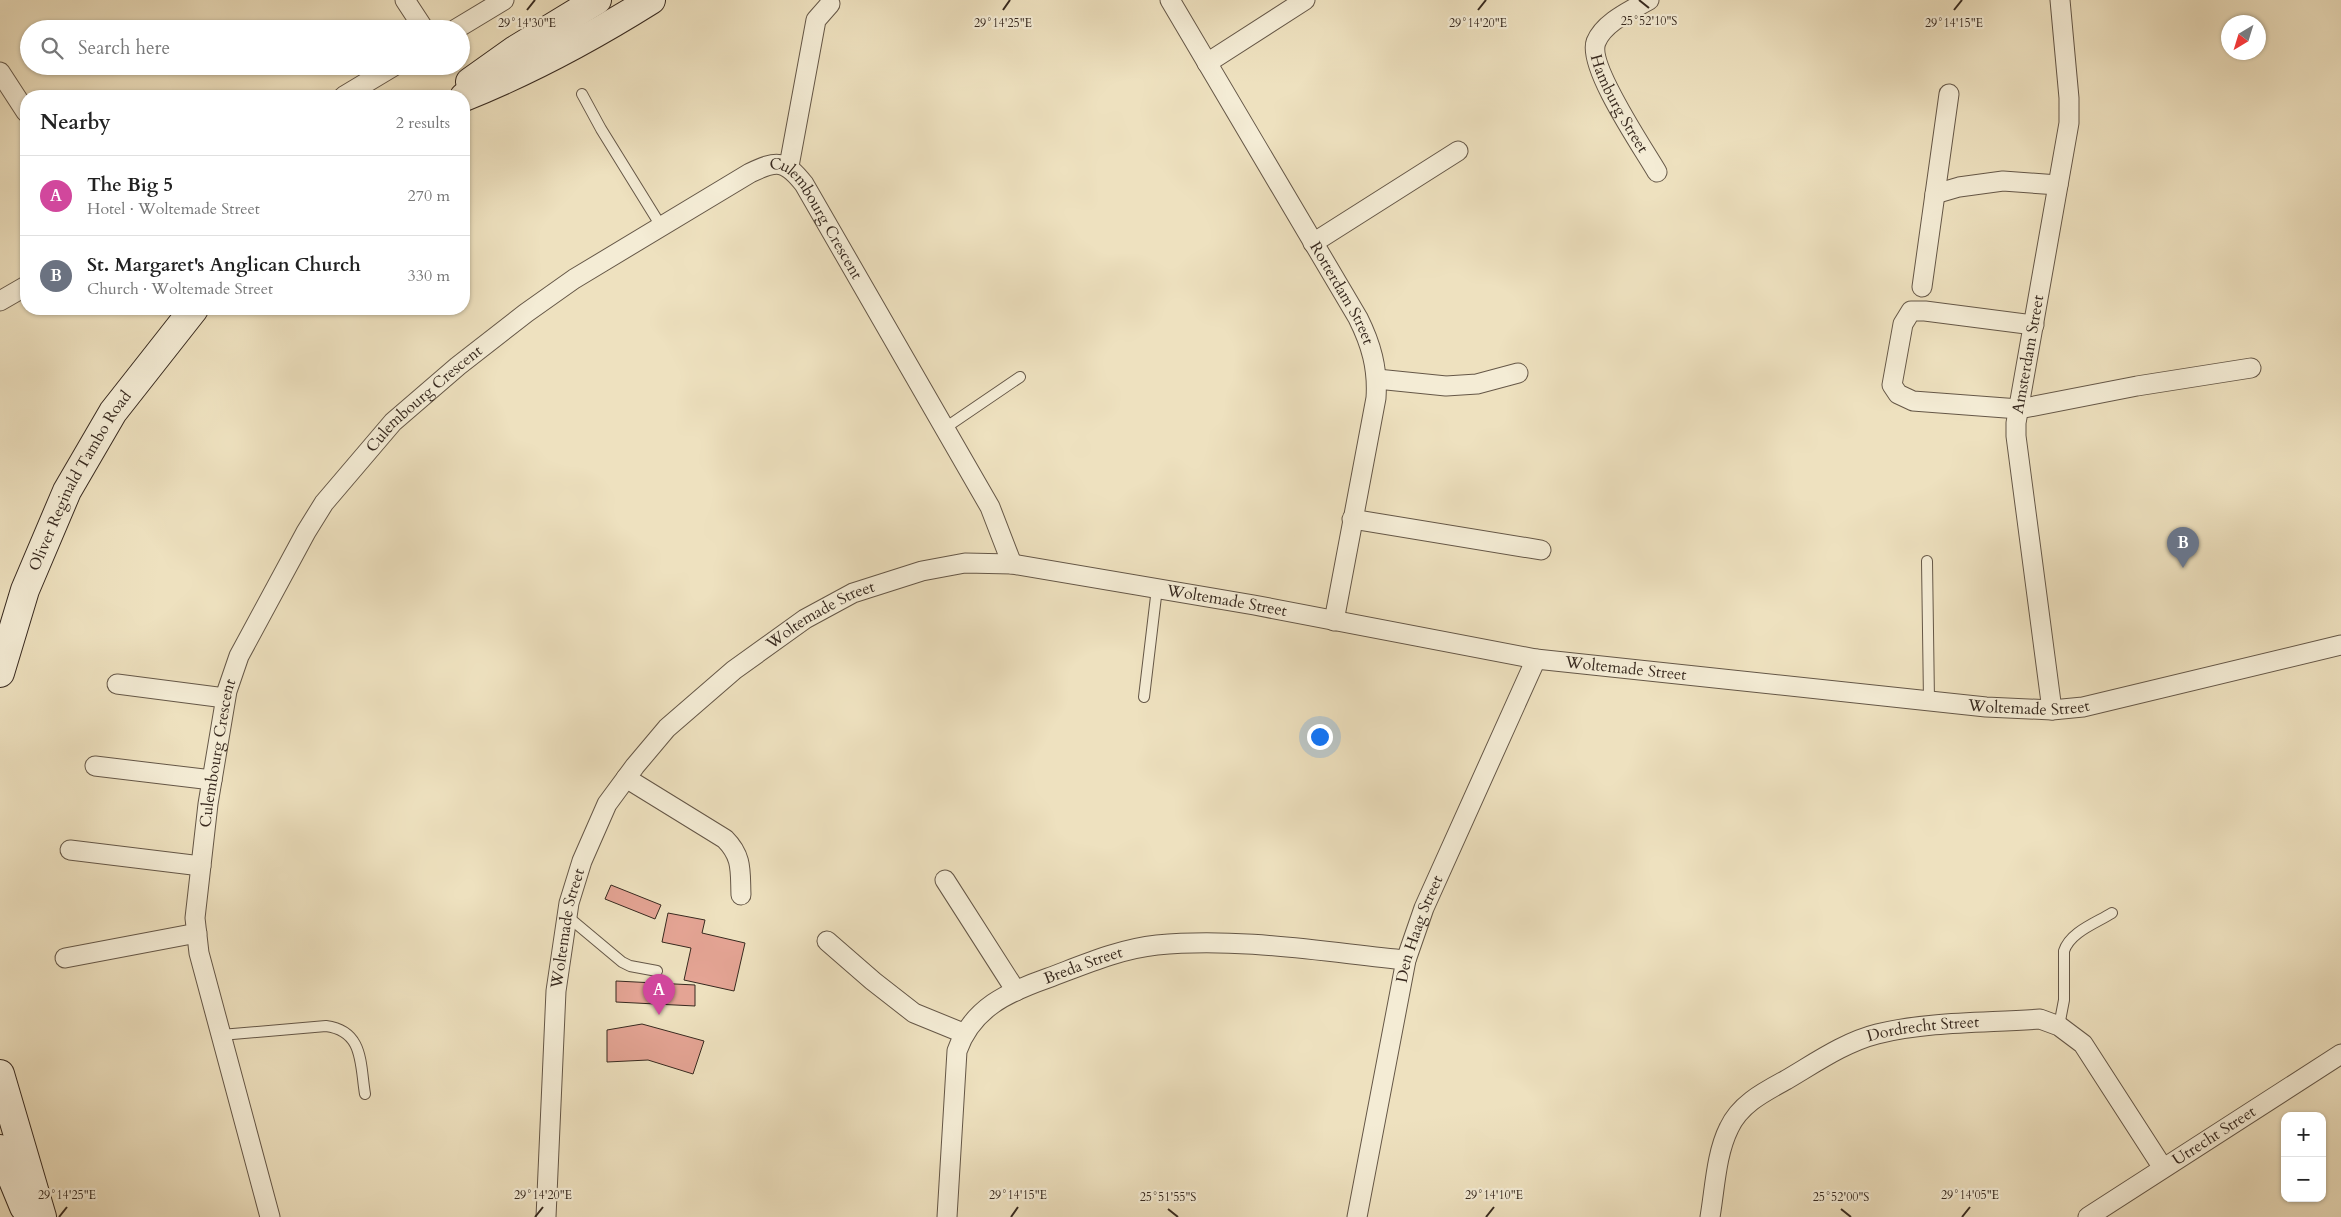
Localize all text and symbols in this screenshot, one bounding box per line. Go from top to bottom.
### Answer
text: 25°52'10"S [1621,13,1677,29]
text: 29°14'30"E [498,15,556,31]
text: 29°14'25"E [974,15,1032,31]
text: 29°14'20"E [1449,15,1507,31]
text: 29°14'15"E [1925,15,1983,31]
north arrow [2221,15,2266,60]
search box [20,20,470,75]
icon: search [38,34,66,62]
text: Search here [78,35,170,61]
street label: Hamburg Street [1585,52,1654,157]
text: Nearby [40,108,111,137]
text: 2 results [396,112,450,134]
street label: Culembourg Crescent [769,153,868,283]
text: The Big 5 [87,172,173,198]
text: A [50,185,62,207]
text: 270 m [408,185,450,207]
text: Hotel · Woltemade Street [87,198,260,220]
street label: Rotterdam Street [1304,238,1379,347]
text: St. Margaret's Anglican Church [87,252,361,278]
text: B [50,265,62,287]
text: 330 m [408,265,450,287]
text: Church · Woltemade Street [87,278,273,300]
street label: Amsterdam Street [2007,293,2049,416]
street label: Culembourg Crescent [361,340,487,457]
street label: Oliver Reginald Tambo Road [23,386,137,574]
pin: B [2167,527,2199,568]
street label: Woltemade Street [761,576,877,655]
street label: Woltemade Street [1164,579,1289,622]
street label: Woltemade Street [1563,651,1688,686]
street label: Culembourg Crescent [194,676,241,829]
street label: Woltemade Street [1966,694,2092,721]
your location [1307,724,1333,750]
street label: Woltemade Street [545,866,590,991]
street label: Den Haag Street [1391,872,1448,985]
street label: Breda Street [1041,941,1125,990]
pin: A [643,974,675,1015]
street label: Dordrecht Street [1864,1011,1980,1047]
street label: Utrecht Street [2168,1101,2260,1171]
map controls [2281,1112,2326,1202]
button: + [2281,1112,2326,1157]
button: − [2281,1157,2326,1202]
text: 29°14'25"E [38,1187,96,1203]
text: 29°14'20"E [514,1187,572,1203]
text: 29°14'15"E [989,1187,1047,1203]
text: 29°14'10"E [1465,1187,1523,1203]
text: 29°14'05"E [1941,1187,1999,1203]
text: 25°51'55"S [1140,1189,1196,1205]
text: 25°52'00"S [1813,1189,1869,1205]

